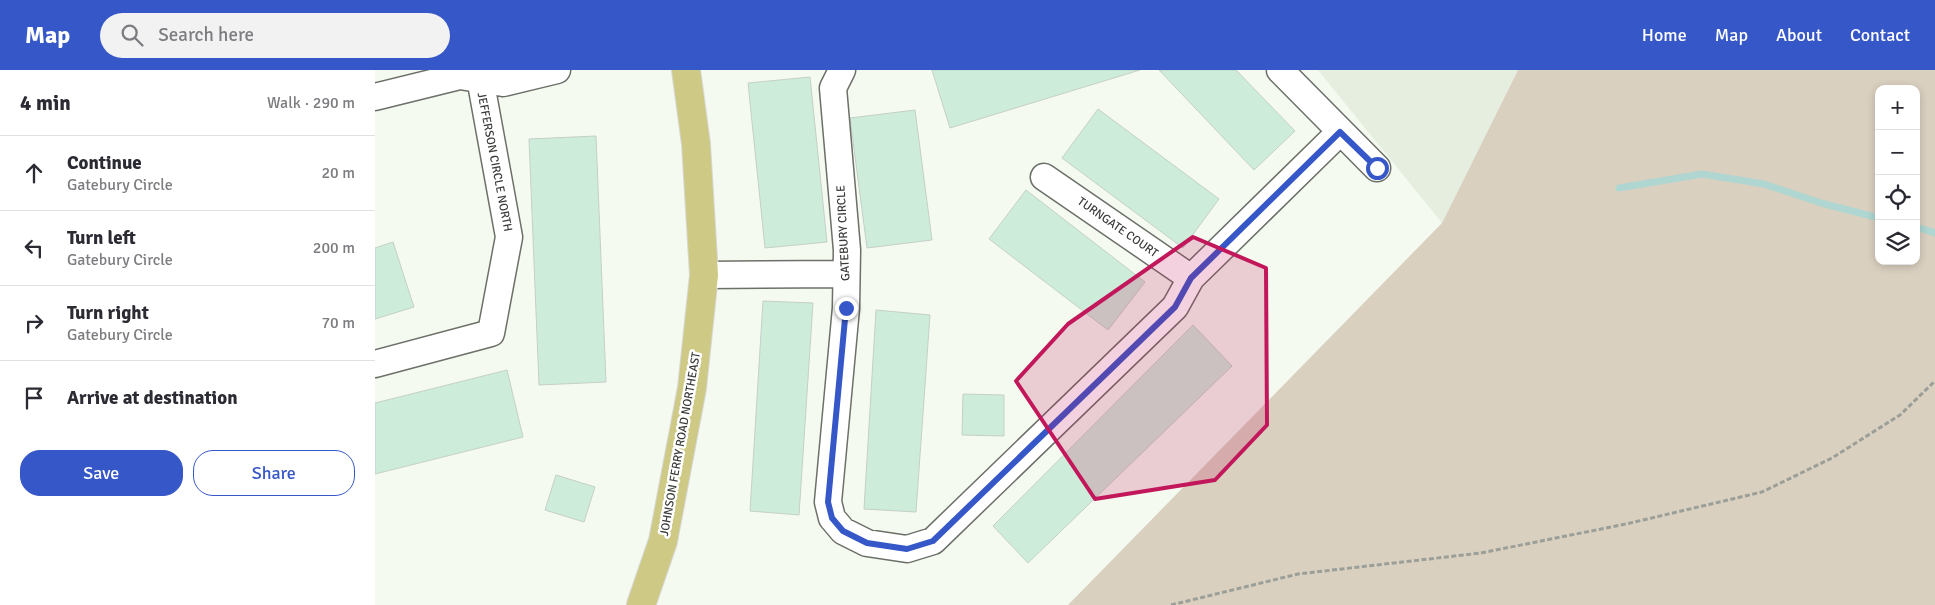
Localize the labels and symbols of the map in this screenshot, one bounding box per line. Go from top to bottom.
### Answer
street label: JEFFERSON CIRCLE NORTH [474,91,515,233]
route start [1366,157,1389,180]
street label: GATEBURY CIRCLE [833,185,853,281]
street label: TURNGATE COURT [1075,194,1161,261]
route end [835,297,858,320]
street label: JOHNSON FERRY ROAD NORTHEAST [657,351,704,537]

